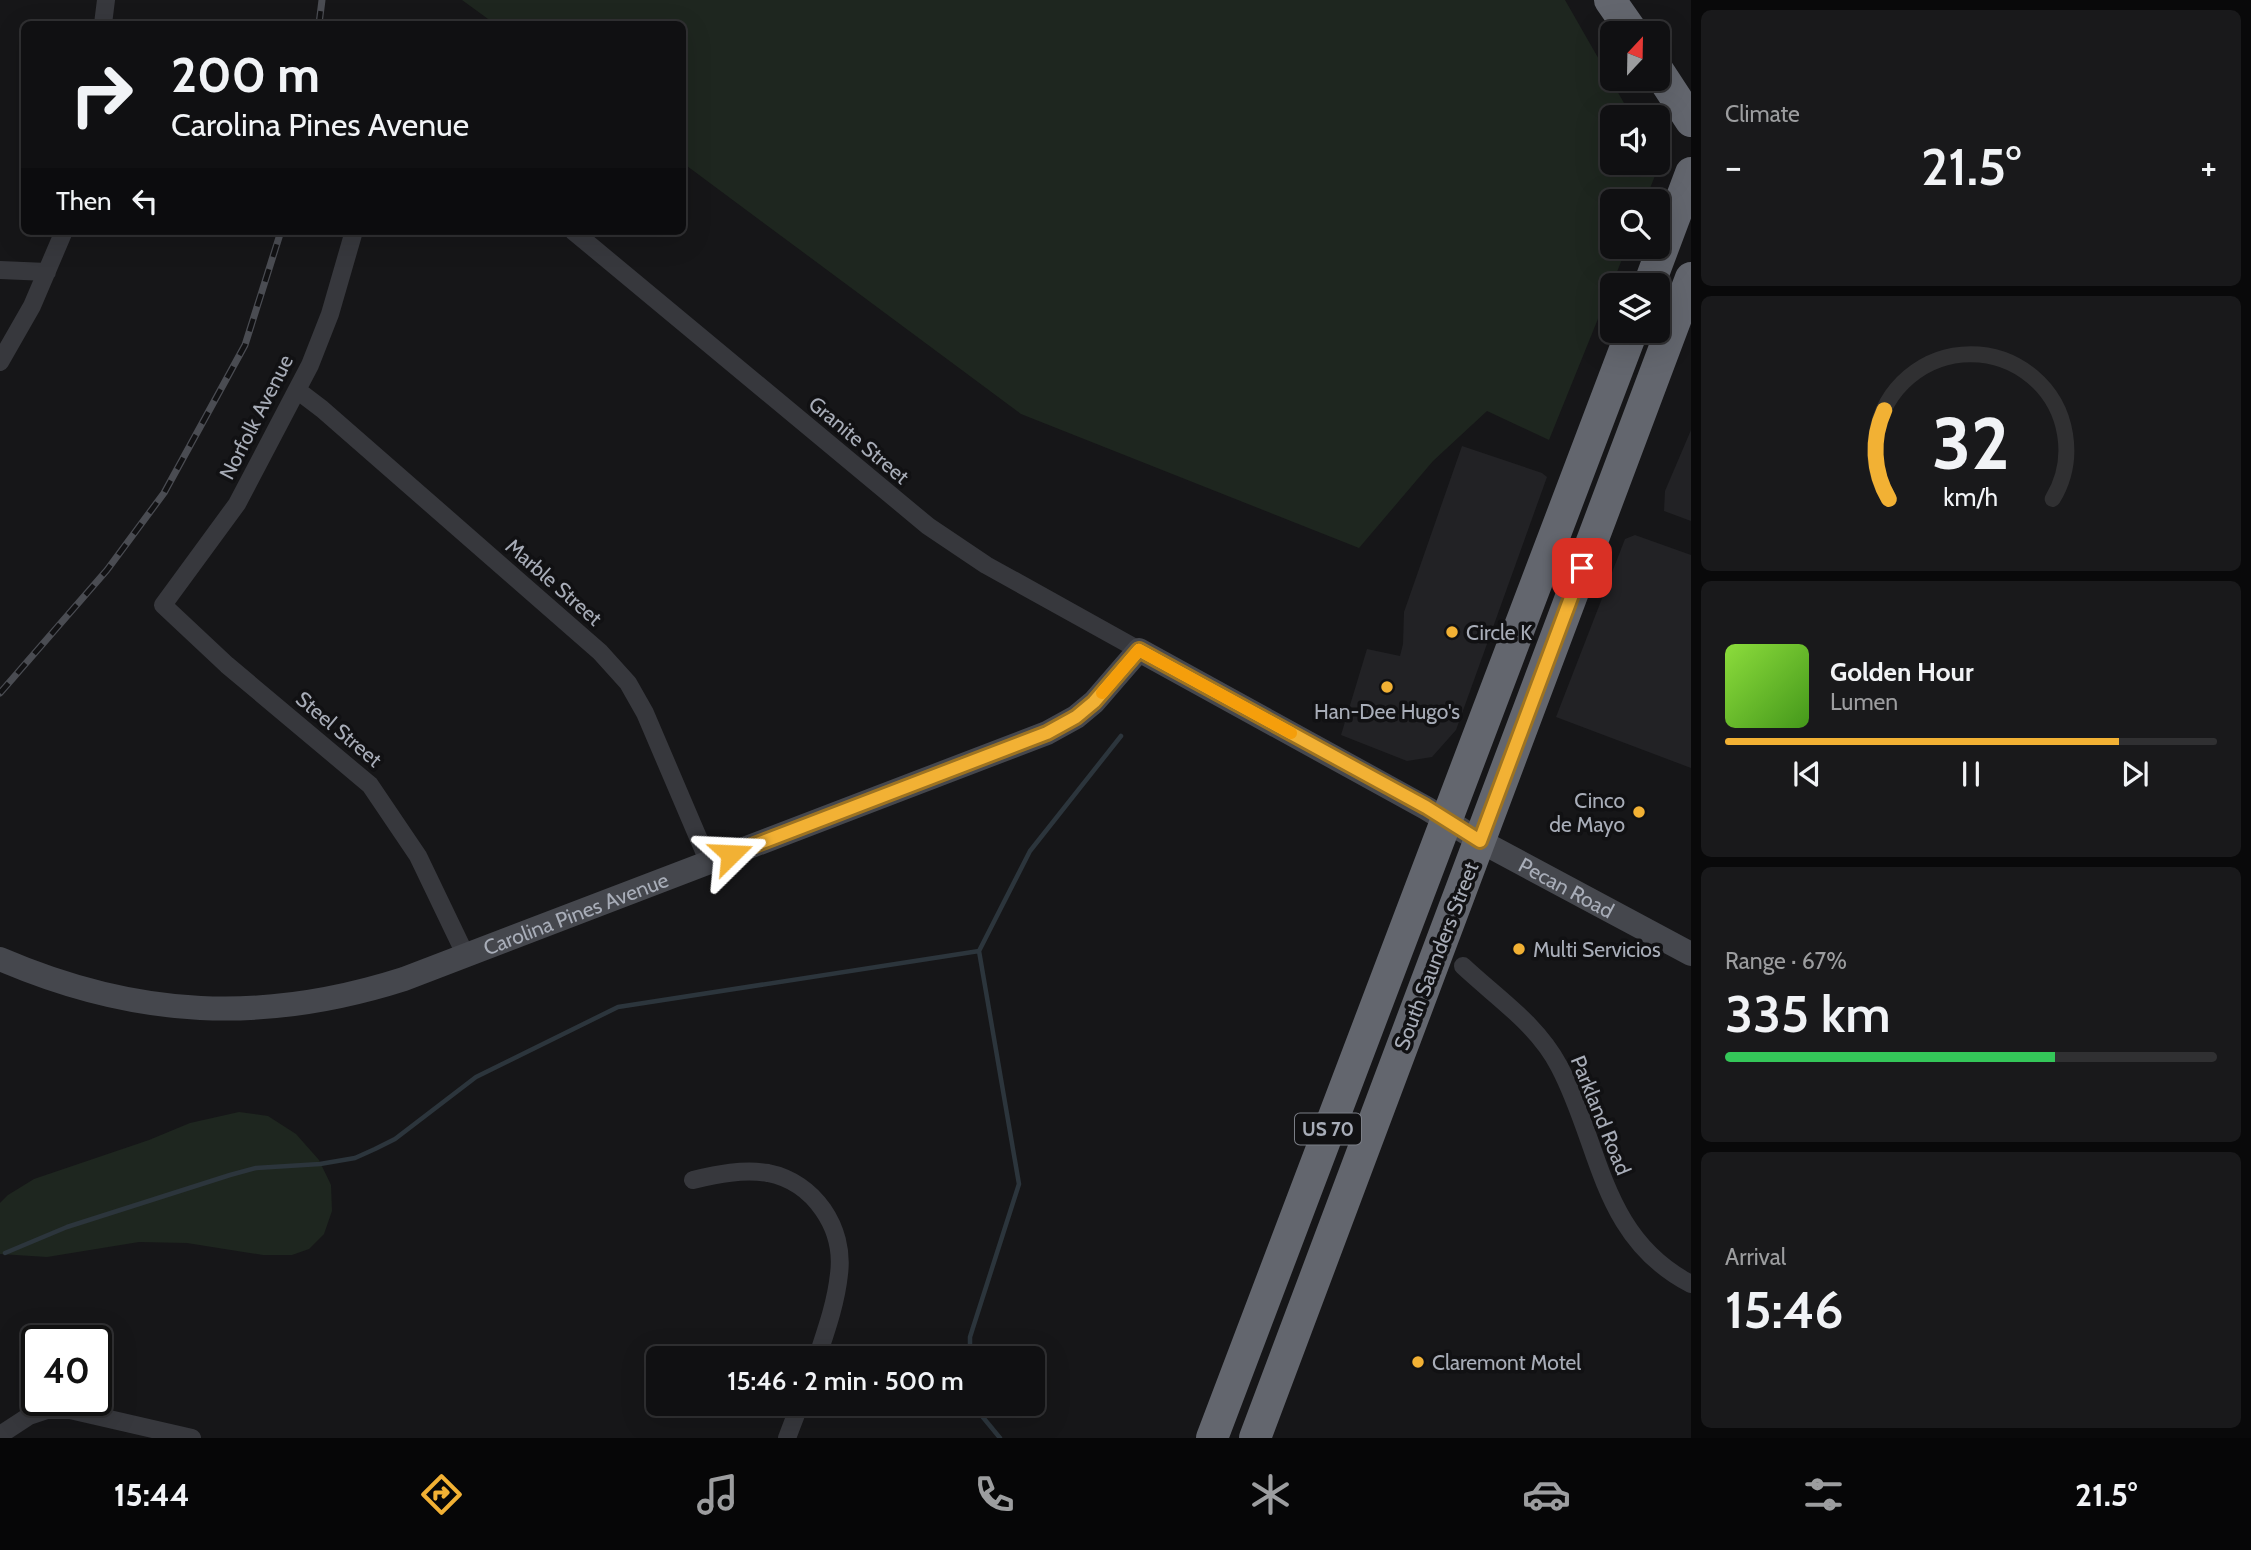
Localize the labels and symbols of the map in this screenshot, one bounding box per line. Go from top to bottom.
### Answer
north arrow [1600,21,1670,91]
street label: Norfolk Avenue [214,350,298,484]
street label: Granite Street [804,391,914,489]
street label: Marble Street [501,533,607,631]
pin [1552,538,1612,598]
place label: Circle K [1466,620,1532,645]
marker: Circle K [1444,624,1460,640]
marker: Han-Dee Hugo's [1379,679,1395,695]
street label: Steel Street [291,686,387,772]
place label: Han-Dee Hugo's [1314,699,1460,724]
place label: Cinco de Mayo [1549,788,1625,837]
marker: Cinco de Mayo [1631,804,1647,820]
position arrow [694,817,768,891]
street label: Pecan Road [1515,852,1618,923]
street label: South Saunders Street [1389,858,1483,1054]
street label: Carolina Pines Avenue [480,867,672,960]
place label: Multi Servicios [1533,937,1661,962]
marker: Multi Servicios [1511,941,1527,957]
street label: Parkland Road [1566,1052,1636,1178]
road number: US 70 [1295,1114,1361,1144]
speed limit sign: 40 [21,1325,112,1416]
place label: Claremont Motel [1432,1350,1581,1375]
marker: Claremont Motel [1410,1354,1426,1370]

